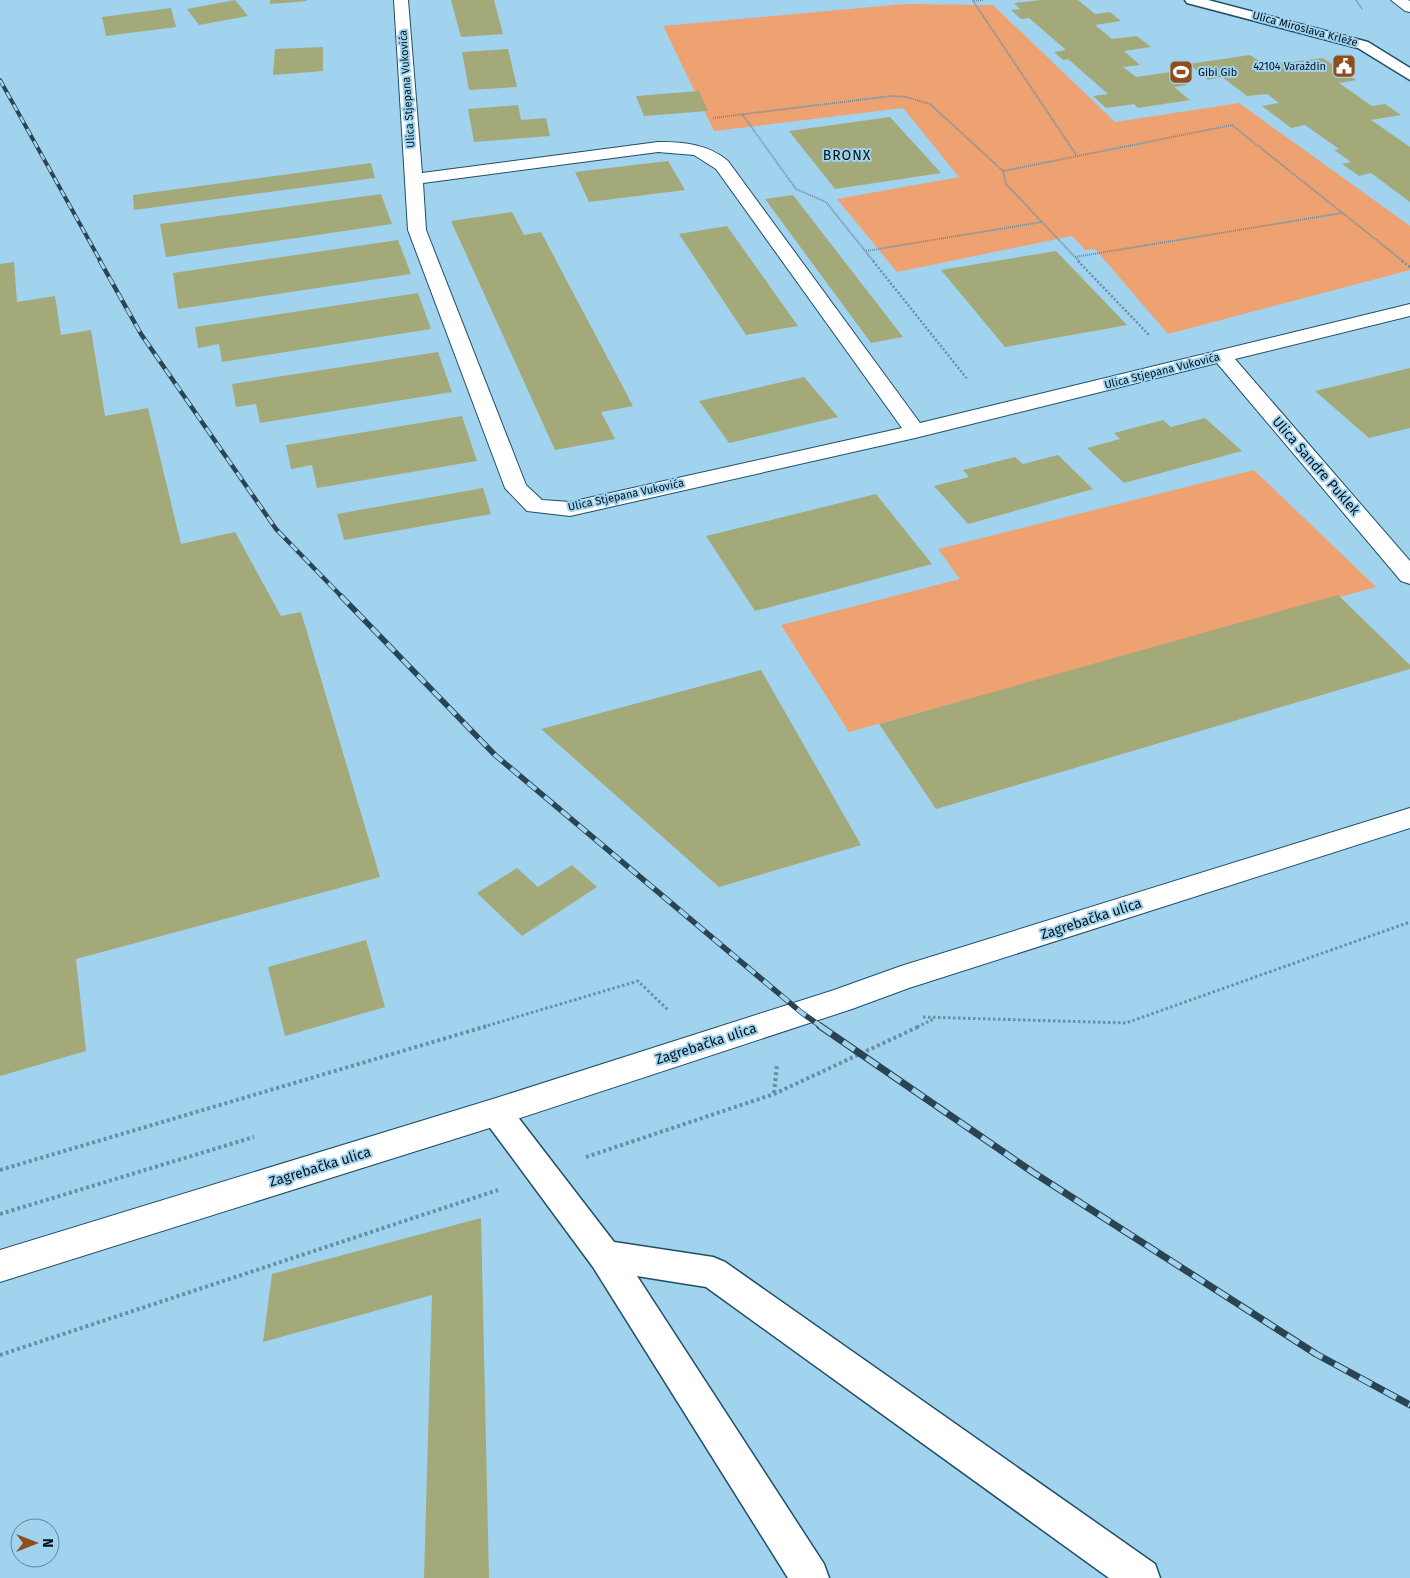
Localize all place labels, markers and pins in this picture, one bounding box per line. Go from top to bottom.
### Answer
public building icon: 42104 Varaždin [1331,53,1357,79]
sports icon: Gibi Gib [1168,59,1194,85]
place label: 42104 Varaždin [1253,60,1326,73]
place label: Gibi Gib [1198,66,1237,79]

